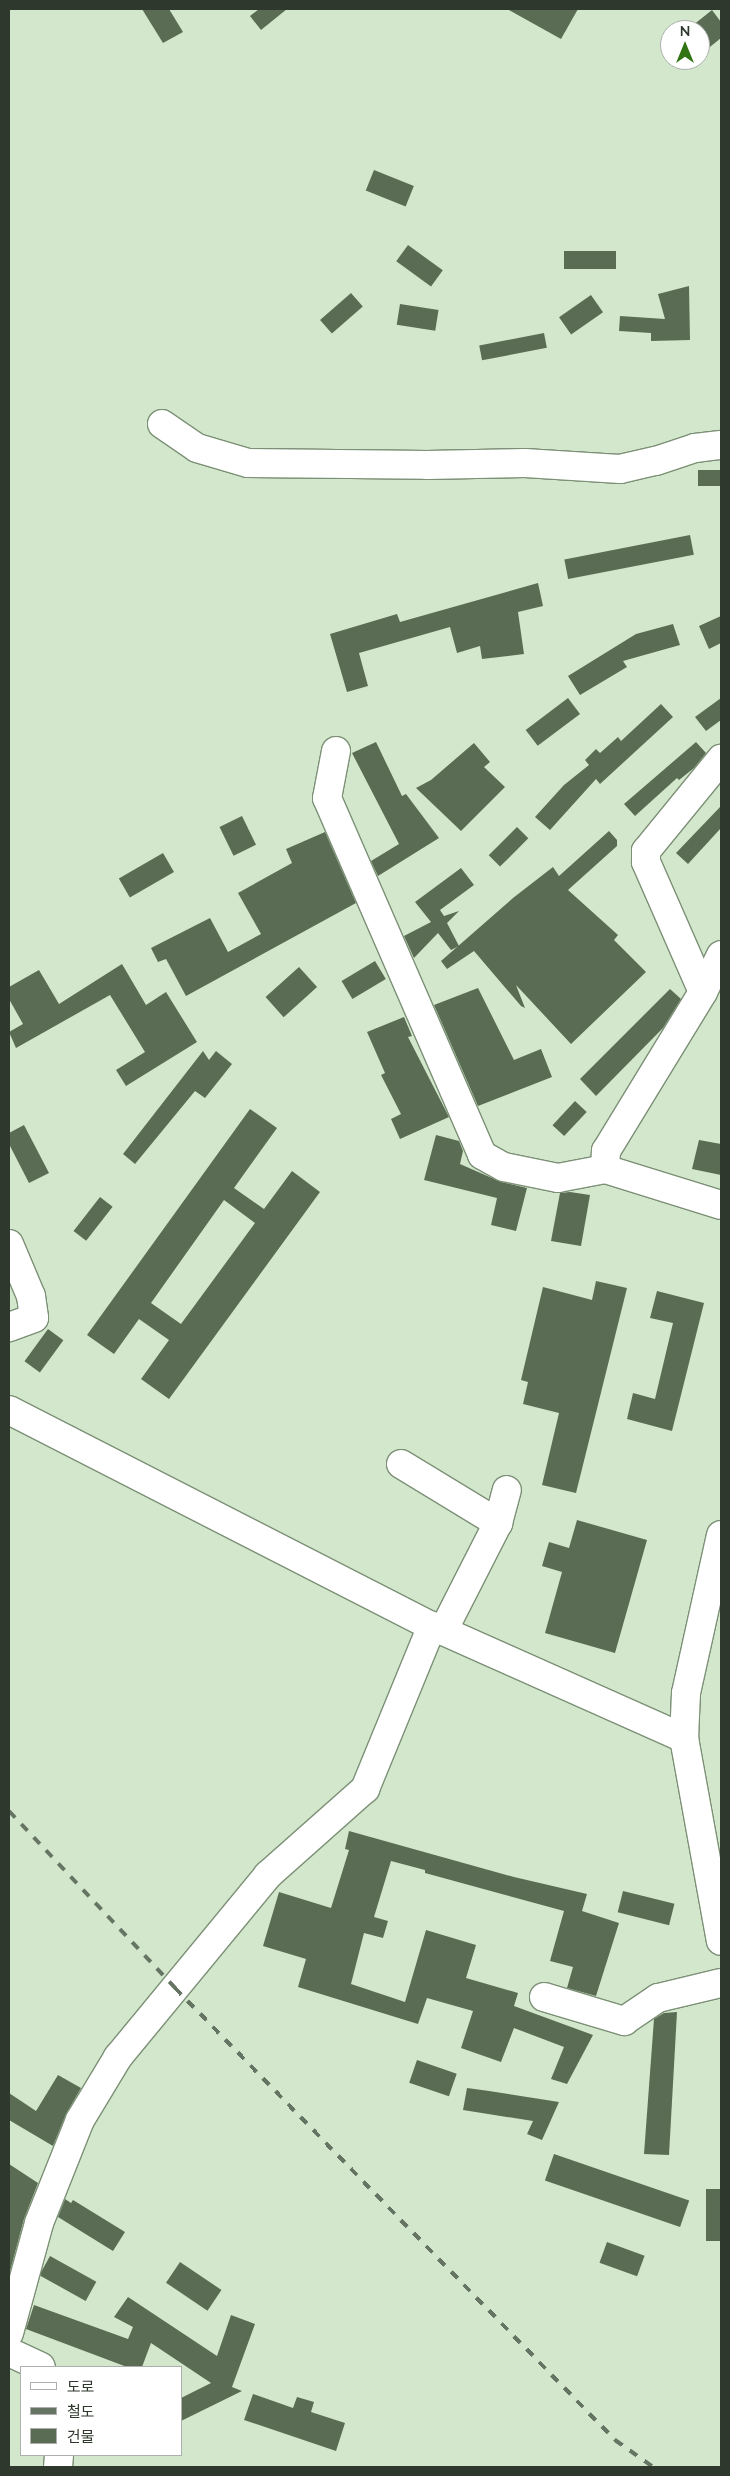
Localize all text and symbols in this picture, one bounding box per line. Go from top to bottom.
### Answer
north arrow [660,20,710,70]
text: N [680,22,690,40]
legend [20,2366,182,2456]
text: 도로 [67,2377,95,2396]
text: 철도 [67,2402,95,2421]
text: 건물 [67,2427,95,2446]

